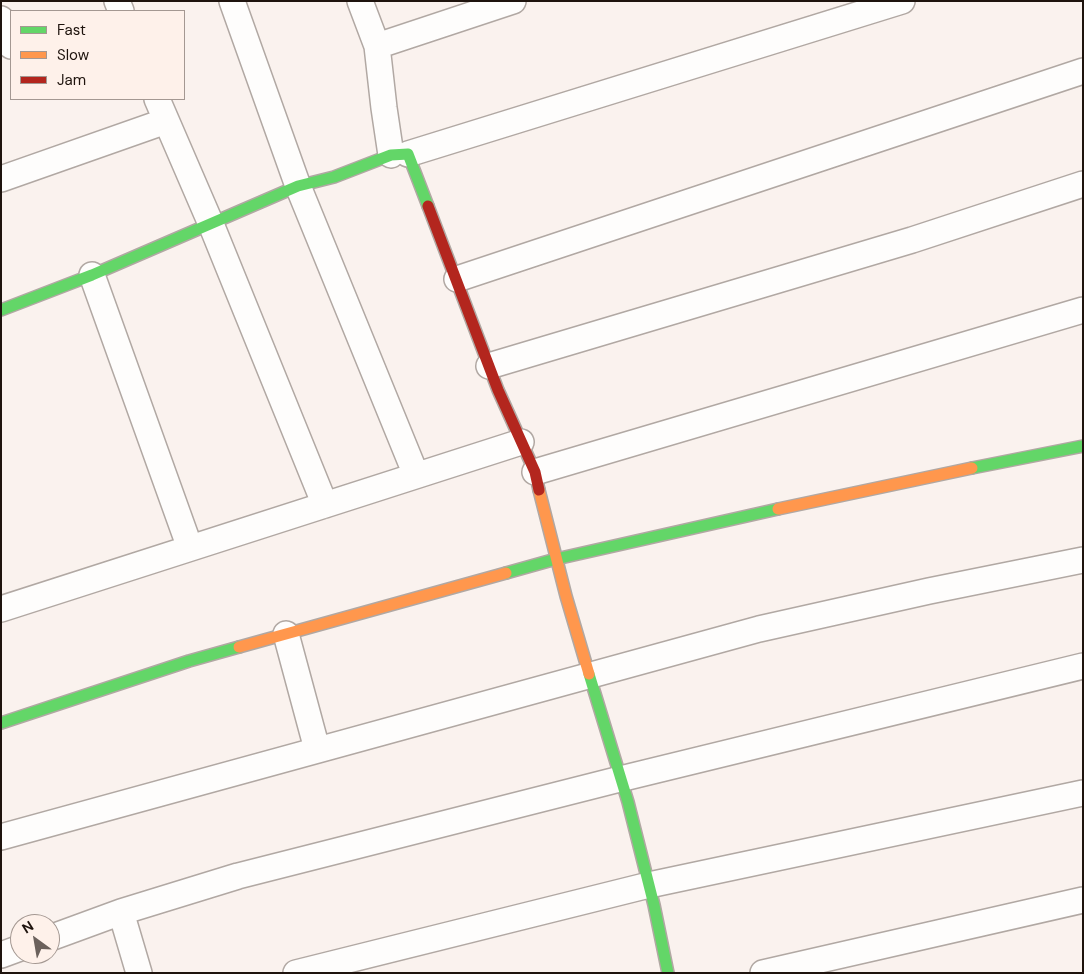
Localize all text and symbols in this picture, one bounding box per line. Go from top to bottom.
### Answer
legend [10,10,185,100]
text: Fast [57,20,86,40]
text: Slow [57,45,89,65]
text: Jam [57,70,86,90]
north arrow [10,914,60,964]
text: N [18,917,37,937]

